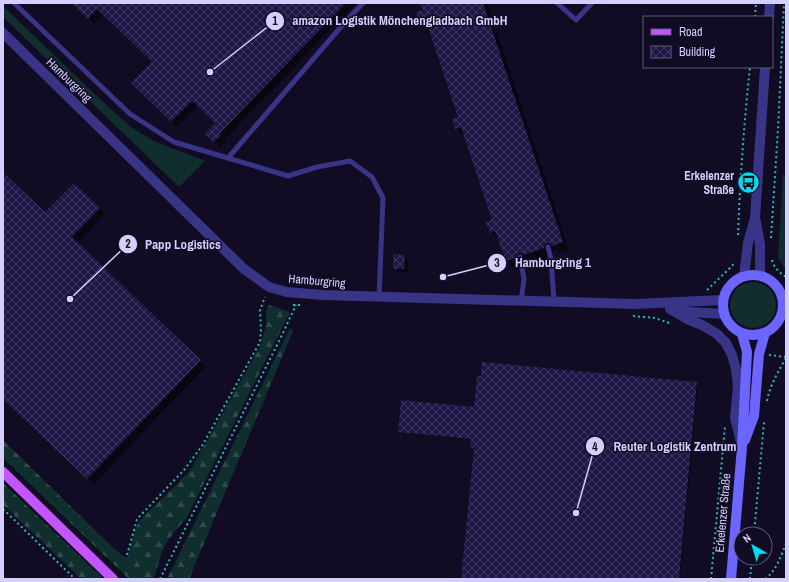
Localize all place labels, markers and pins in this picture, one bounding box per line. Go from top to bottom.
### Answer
callout: amazon Logistik Mönchengladbach GmbH [265,8,516,33]
place label: Erkelenzer Straße [684,168,735,198]
bus stop icon: Erkelenzer Straße [736,170,762,196]
callout: Papp Logistics [118,232,229,257]
callout: Hamburgring 1 [487,250,598,275]
callout: Reuter Logistik Zentrum [585,434,744,459]

